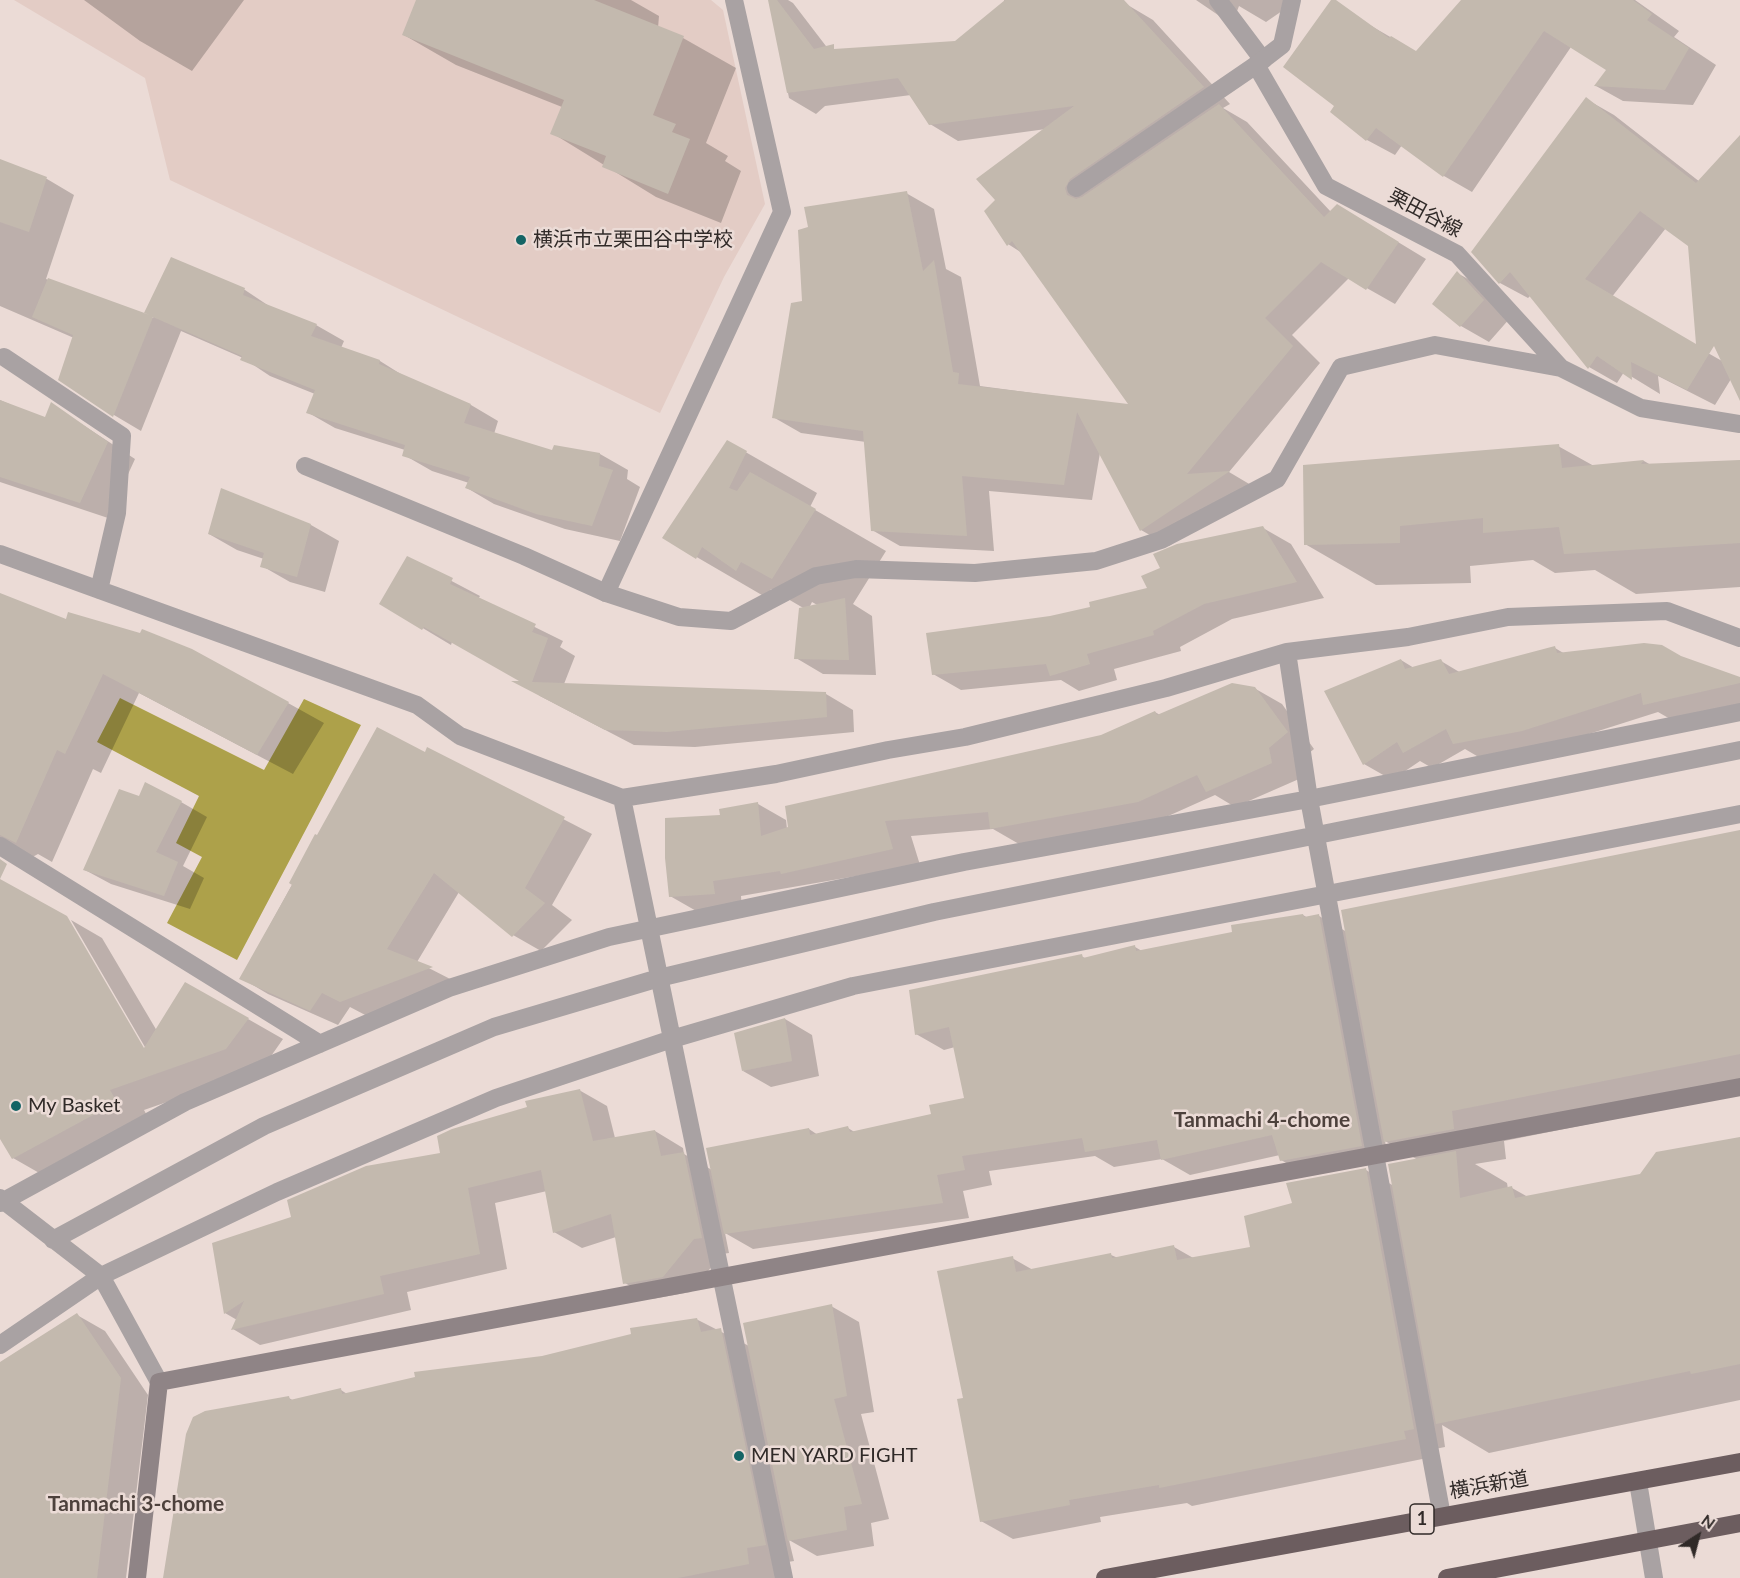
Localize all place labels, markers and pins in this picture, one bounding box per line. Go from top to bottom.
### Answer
place label: 横浜市立栗田谷中学校 [533,228,733,252]
marker: 横浜市立栗田谷中学校 [514,233,528,247]
place label: My Basket [28,1094,120,1118]
marker: My Basket [9,1099,23,1113]
place label: MEN YARD FIGHT [751,1444,918,1468]
marker: MEN YARD FIGHT [732,1449,746,1463]

